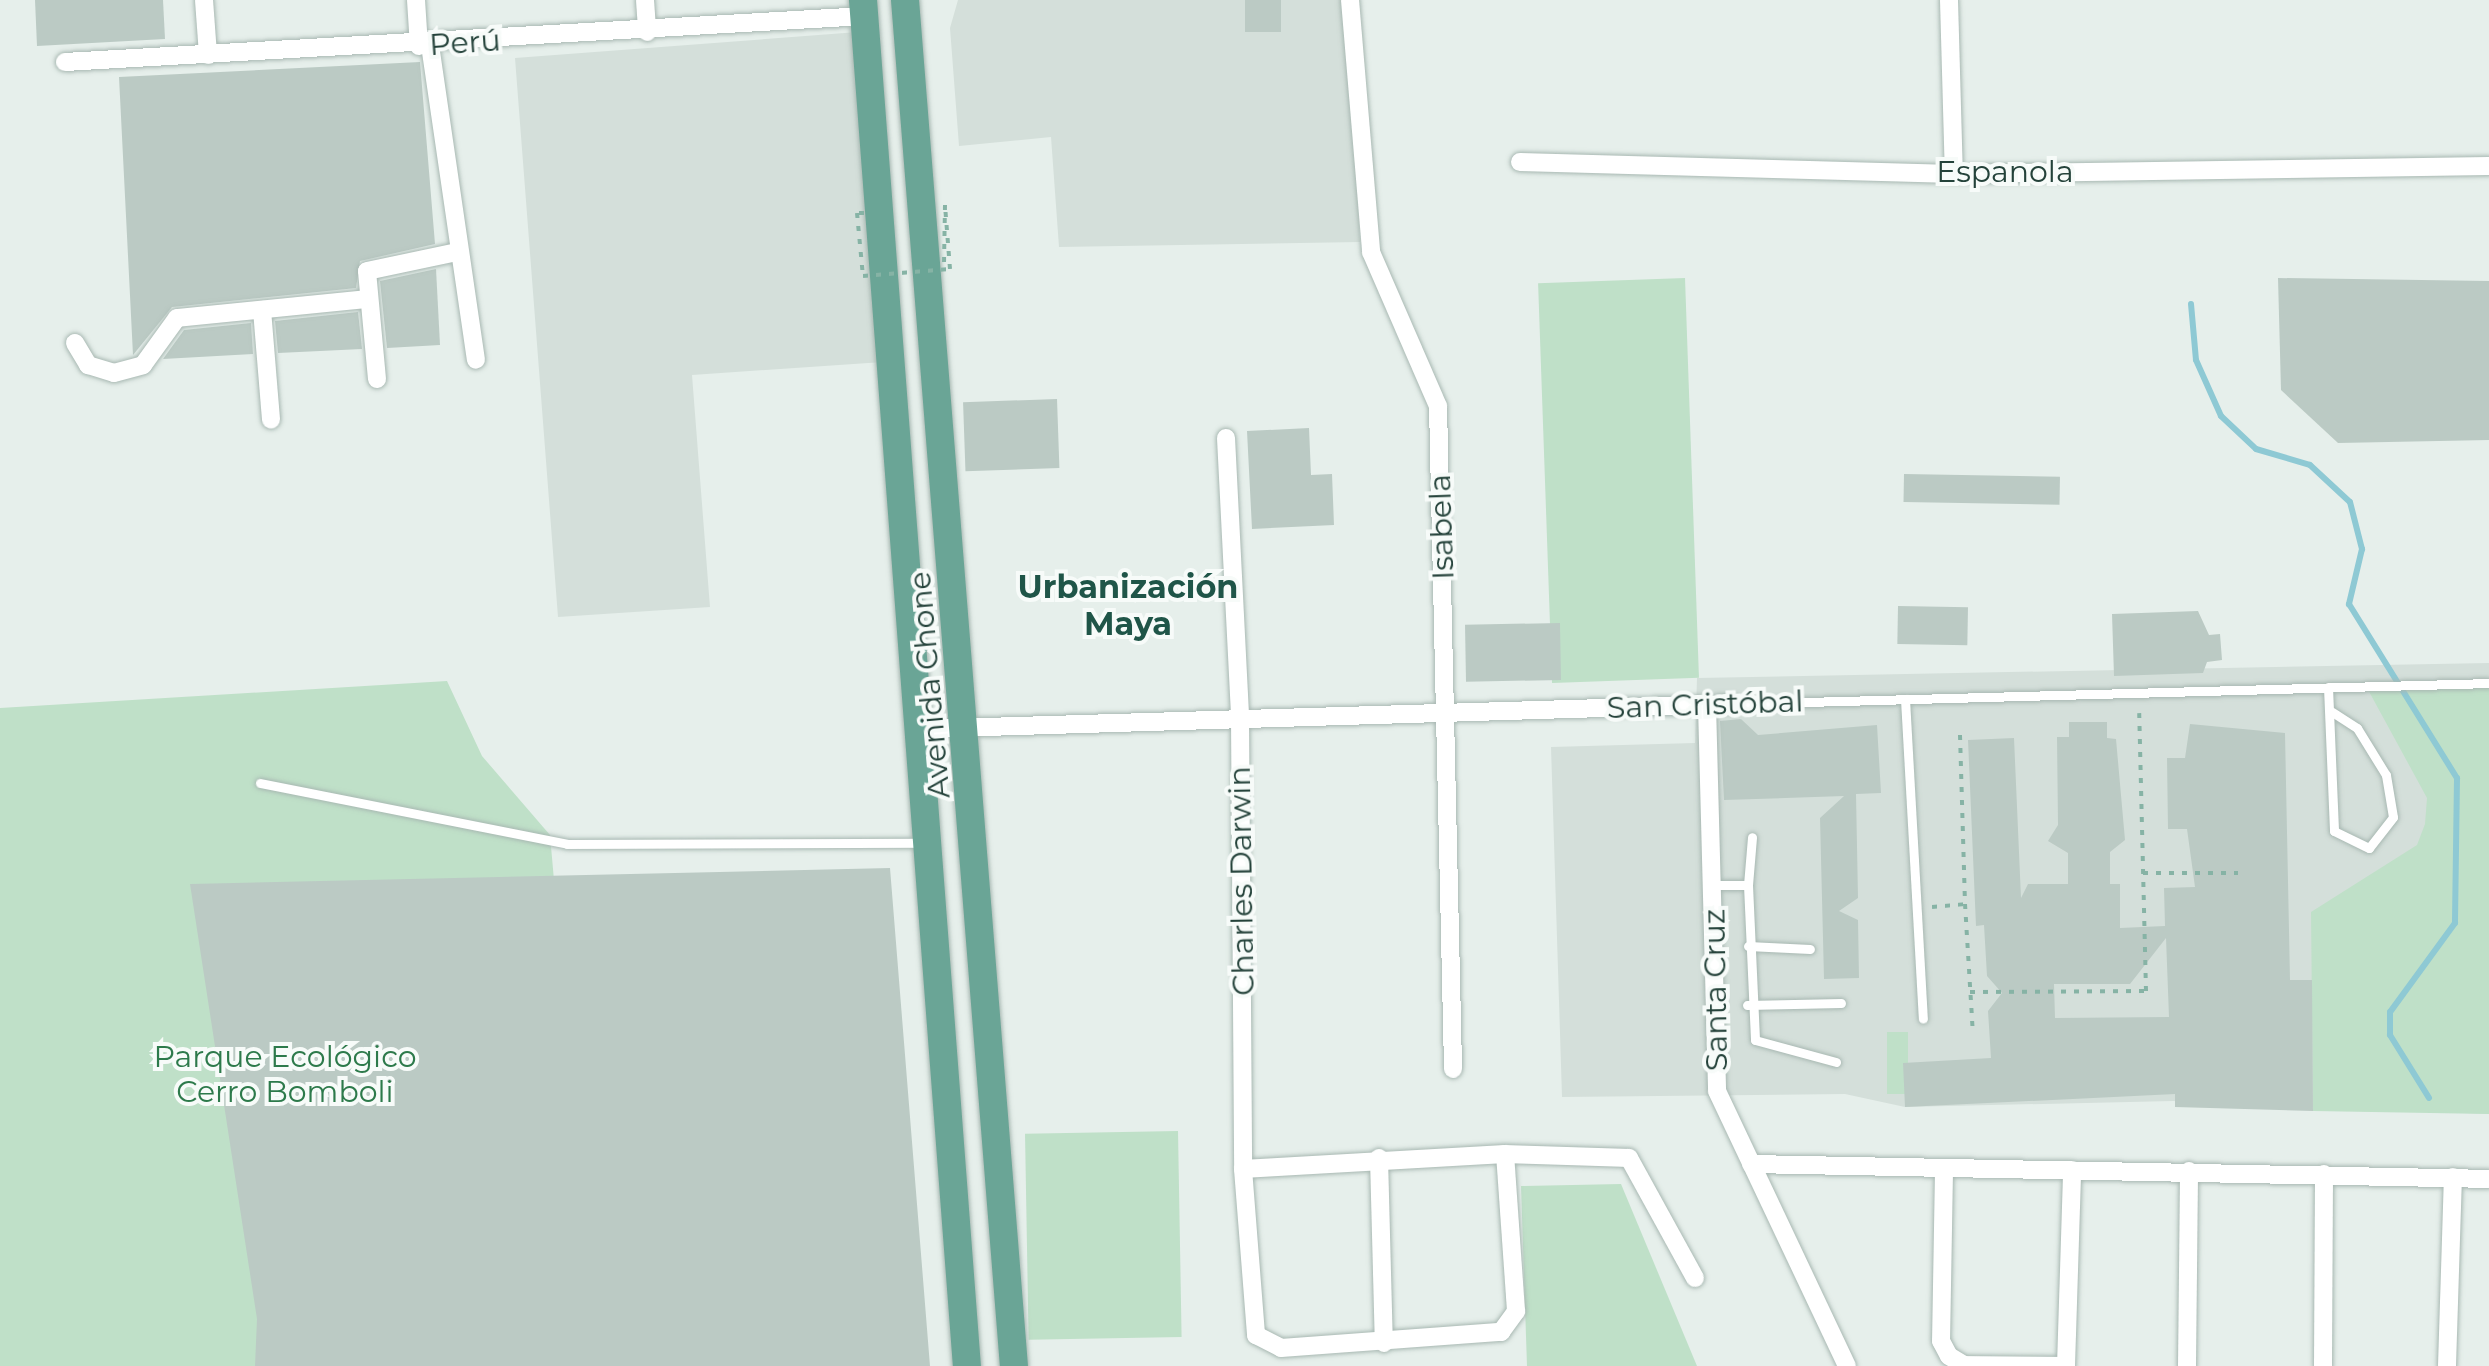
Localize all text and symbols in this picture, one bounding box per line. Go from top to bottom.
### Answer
street label: Perú [428,23,502,63]
street label: Espanola [1936,154,2074,190]
street label: Isabela [1422,474,1462,580]
district label: Urbanización Maya [1018,569,1238,644]
street label: Avenida Chone [902,570,958,800]
street label: San Cristóbal [1606,684,1804,726]
street label: Charles Darwin [1222,766,1262,996]
street label: Santa Cruz [1697,909,1735,1071]
park label: Parque Ecológico Cerro Bomboli [153,1039,417,1110]

